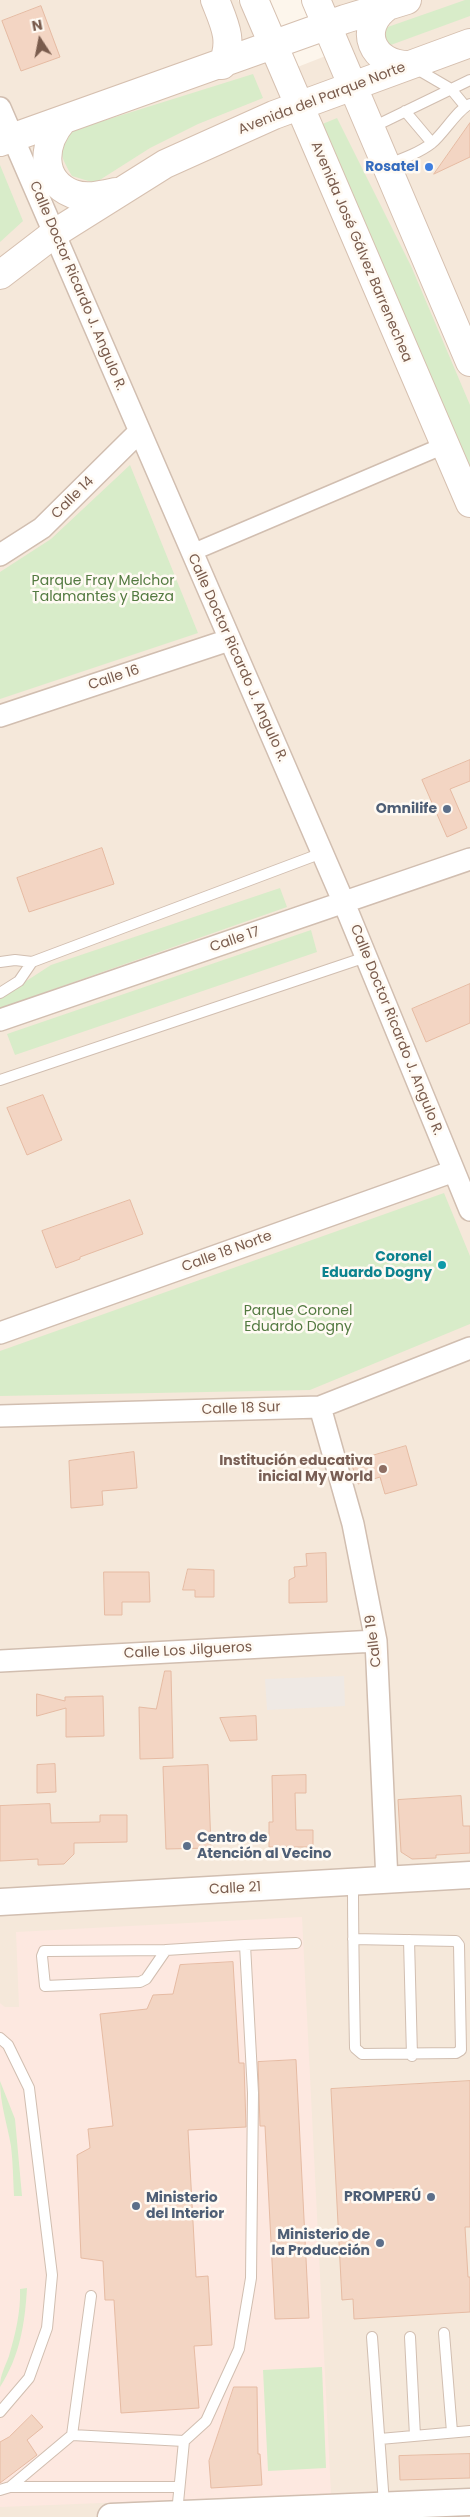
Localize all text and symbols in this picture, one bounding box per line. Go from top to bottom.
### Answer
text: N [30,14,44,36]
north arrow [15,15,65,65]
street label: Avenida del Parque Norte [236,59,408,139]
street label: Avenida José Gálvez Barrenechea [307,139,415,365]
place label: Rosatel [365,159,419,175]
marker: Rosatel [423,161,435,173]
street label: Calle Doctor Ricardo J. Angulo R. [25,179,129,393]
street label: Calle 14 [48,473,98,523]
street label: Calle Doctor Ricardo J. Angulo R. [183,551,291,765]
park label: Parque Fray Melchor Talamantes y Baeza [32,573,174,606]
street label: Calle 16 [86,662,142,694]
place label: Omnilife [376,801,437,817]
marker: Omnilife [441,803,453,815]
street label: Calle Doctor Ricardo J. Angulo R. [346,922,446,1138]
street label: Calle 17 [208,924,262,956]
street label: Calle 18 Norte [180,1228,274,1276]
place label: Coronel Eduardo Dogny [322,1249,432,1282]
marker: Coronel Eduardo Dogny [436,1259,448,1271]
park label: Parque Coronel Eduardo Dogny [244,1303,352,1335]
street label: Calle 18 Sur [201,1399,281,1419]
place label: Institución educativa inicial My World [219,1453,373,1485]
marker: Institución educativa inicial My World [377,1463,389,1475]
street label: Calle 19 [362,1614,386,1668]
street label: Calle Los Jilgueros [123,1639,253,1663]
place label: Centro de Atención al Vecino [197,1830,331,1862]
marker: Centro de Atención al Vecino [181,1840,193,1852]
street label: Calle 21 [209,1879,261,1899]
place label: PROMPERÚ [344,2189,421,2205]
place label: Ministerio del Interior [146,2190,224,2222]
marker: PROMPERÚ [425,2191,437,2203]
marker: Ministerio del Interior [130,2200,142,2212]
place label: Ministerio de la Producción [271,2227,370,2260]
marker: Ministerio de la Producción [374,2237,386,2249]

